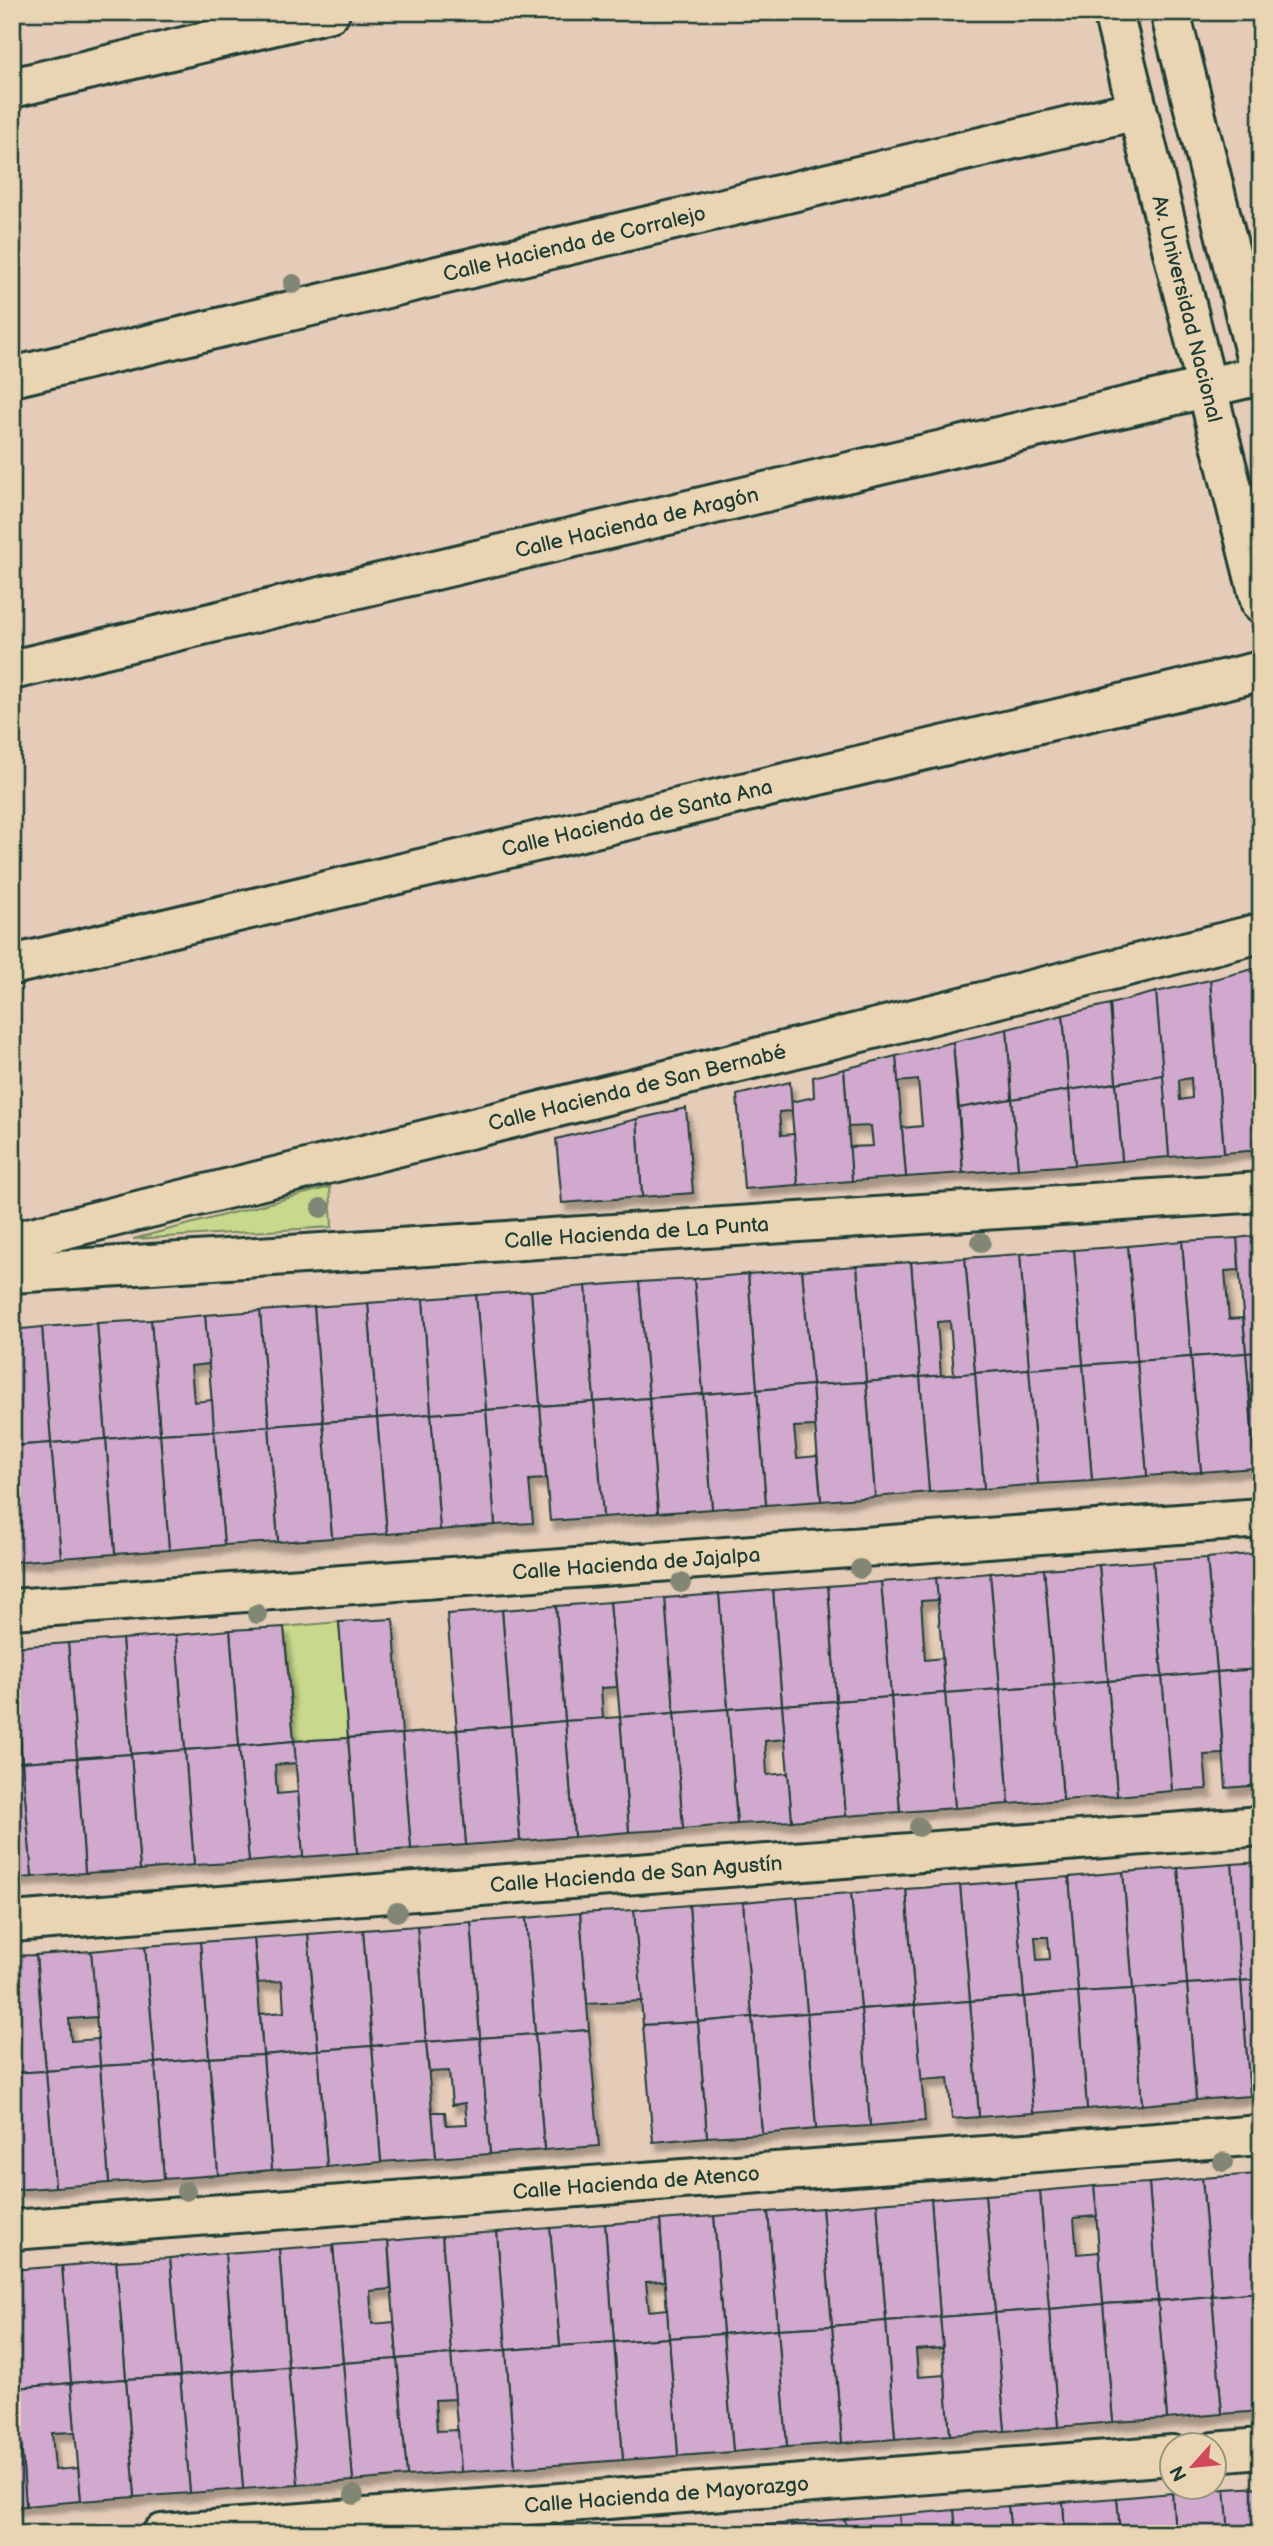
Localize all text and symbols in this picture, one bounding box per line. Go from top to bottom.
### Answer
street label: Av. Universidad Nacional [1147,193,1228,425]
street label: Calle Hacienda de Corralejo [441,200,708,287]
street label: Calle Hacienda de Aragón [512,481,761,563]
street label: Calle Hacienda de Santa Ana [499,774,775,862]
street label: Calle Hacienda de San Bernabé [486,1038,789,1136]
street label: Calle Hacienda de La Punta [504,1211,770,1254]
street label: Calle Hacienda de Jajalpa [511,1542,761,1585]
street label: Calle Hacienda de San Agustín [489,1850,783,1898]
street label: Calle Hacienda de Atenco [512,2161,761,2204]
north arrow [1158,2430,1228,2500]
text: N [1166,2461,1193,2485]
street label: Calle Hacienda de Mayorazgo [523,2471,810,2518]

